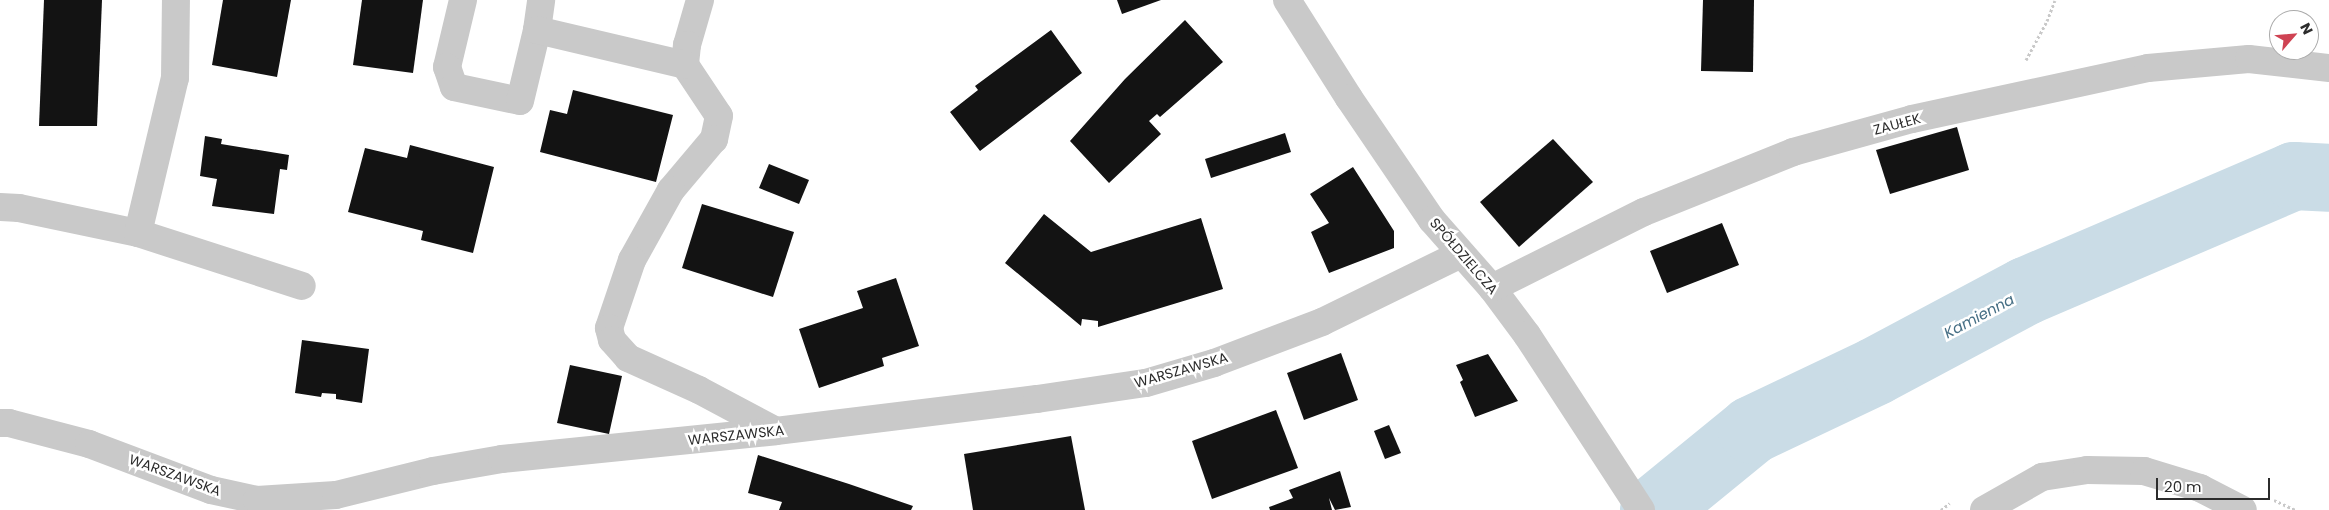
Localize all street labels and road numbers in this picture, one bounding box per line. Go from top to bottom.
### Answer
street label: ZAUŁEK [1872,110,1922,138]
street label: SPÓŁDZIELCZA [1426,214,1502,298]
street label: WARSZAWSKA [1132,349,1230,391]
street label: WARSZAWSKA [687,422,785,448]
street label: WARSZAWSKA [127,451,223,499]

